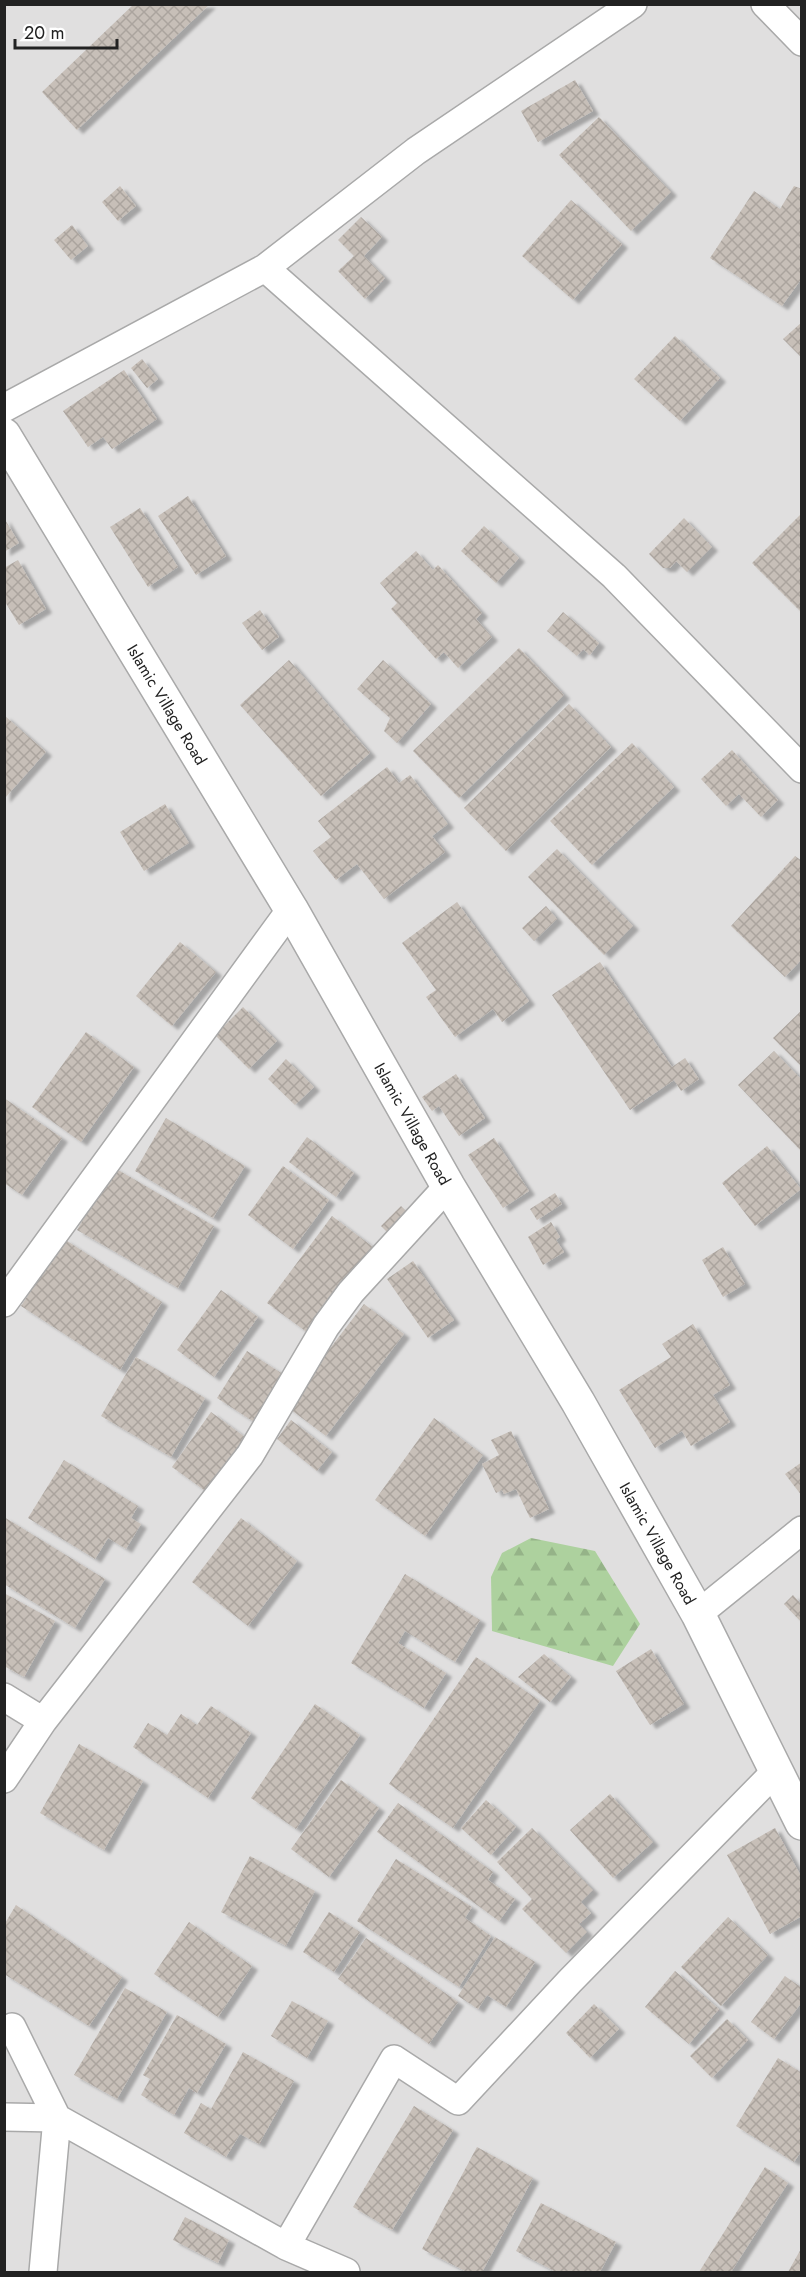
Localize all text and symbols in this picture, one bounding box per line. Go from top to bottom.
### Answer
scale bar [15,12,117,50]
text: 20 m [24,20,64,46]
street label: Islamic Village Road [122,640,213,769]
street label: Islamic Village Road [369,1058,457,1189]
street label: Islamic Village Road [614,1478,702,1609]

